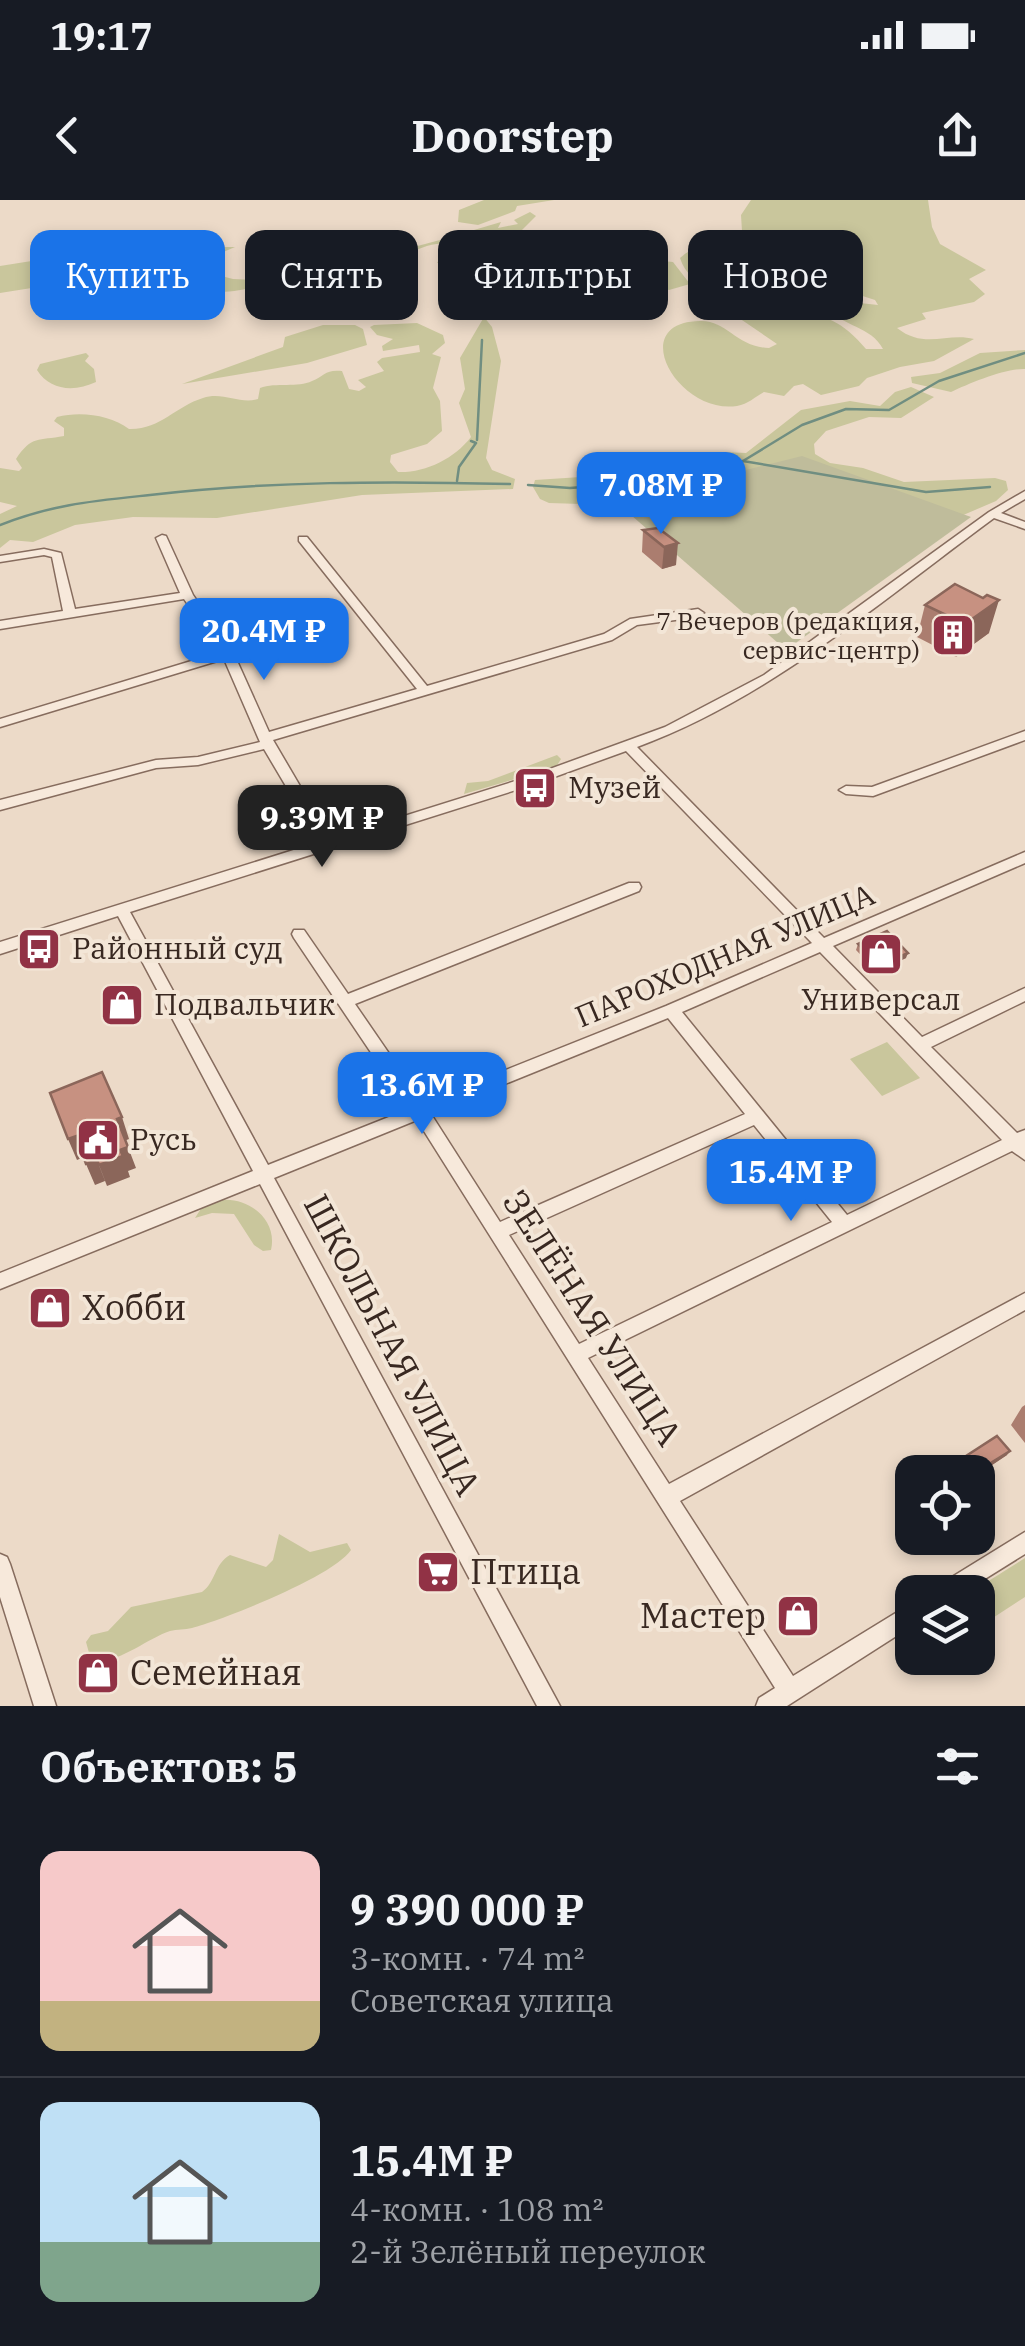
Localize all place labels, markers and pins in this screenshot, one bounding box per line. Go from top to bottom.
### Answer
pin: 7.08M ₽ [569,452,753,537]
pin: 20.4M ₽ [172,598,356,683]
place label: 7 Вечеров (редакция, сервис-центр) [656,604,920,666]
building icon: 7 Вечеров (редакция, сервис-центр) [930,612,976,658]
bus stop icon: Музей [512,765,558,811]
place label: Музей [568,767,661,806]
pin: 9.39M ₽ [230,785,414,870]
bus stop icon: Районный суд [16,926,62,972]
place label: Районный суд [72,928,283,967]
shop icon: Универсал [858,931,904,977]
place label: Универсал [801,979,961,1018]
shop icon: Подвальчик [99,982,145,1028]
place label: Подвальчик [154,984,335,1023]
pin: 13.6M ₽ [330,1052,514,1137]
public building icon: Русь [75,1117,121,1163]
place label: Русь [130,1119,197,1158]
pin: 15.4M ₽ [699,1139,883,1224]
place label: Хобби [82,1284,186,1330]
shop icon: Хобби [27,1285,73,1331]
place label: Птица [470,1548,581,1594]
supermarket icon: Птица [415,1549,461,1595]
place label: Мастер [640,1592,766,1638]
shop icon: Мастер [775,1593,821,1639]
place label: Семейная [130,1649,302,1695]
shop icon: Семейная [75,1650,121,1696]

